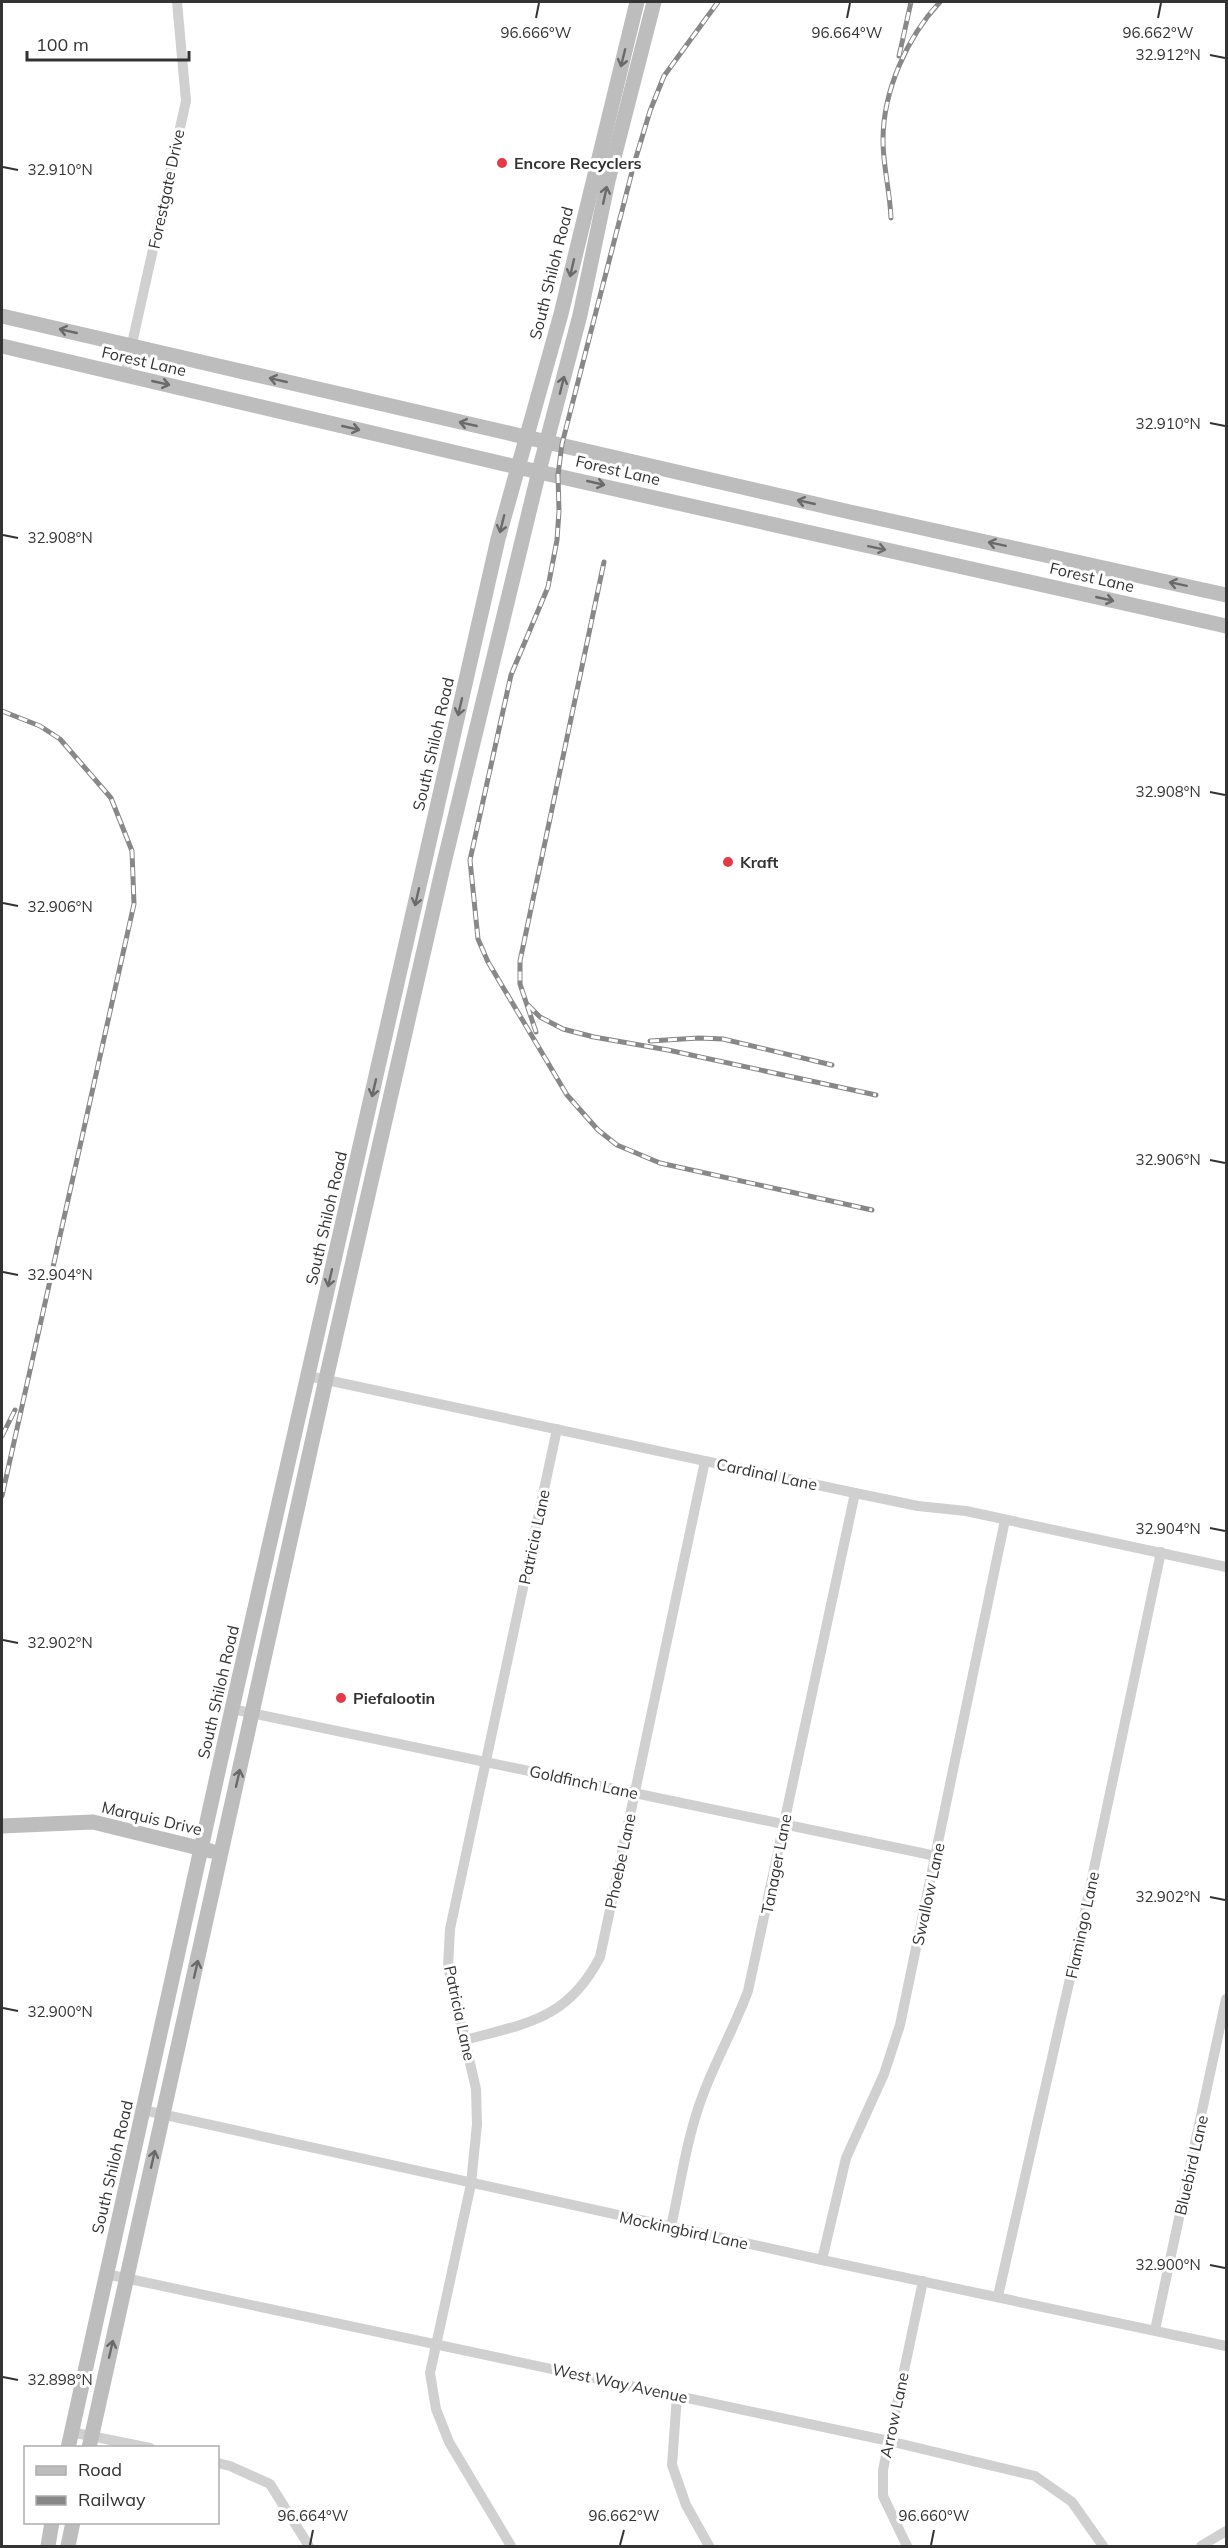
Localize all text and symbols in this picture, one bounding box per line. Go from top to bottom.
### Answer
text: 96.666°W [501,23,572,42]
text: 96.664°W [812,23,883,42]
text: 96.662°W [1123,23,1194,42]
scale bar [27,24,189,62]
text: 100 m [36,33,89,56]
text: 32.912°N [1135,45,1201,64]
one-way arrow [616,48,628,67]
street label: Forestgate Drive [144,127,188,251]
place label: Encore Recyclers [514,153,642,173]
marker: Encore Recyclers [495,156,509,170]
text: 32.910°N [27,160,93,179]
one-way arrow [600,186,612,205]
street label: South Shiloh Road [525,204,577,342]
one-way arrow [565,258,577,277]
one-way arrow [59,325,78,336]
street label: Forest Lane [100,342,188,380]
one-way arrow [269,374,288,386]
one-way arrow [557,376,569,395]
one-way arrow [151,378,170,390]
text: 32.910°N [1135,414,1201,433]
one-way arrow [459,418,478,430]
one-way arrow [341,422,360,434]
street label: Forest Lane [574,451,662,489]
one-way arrow [586,478,605,490]
one-way arrow [797,496,816,508]
one-way arrow [496,514,508,533]
text: 32.908°N [27,528,93,547]
one-way arrow [987,538,1006,550]
one-way arrow [867,543,886,554]
street label: Forest Lane [1048,558,1136,596]
one-way arrow [1169,578,1188,589]
one-way arrow [1095,593,1114,605]
street label: South Shiloh Road [408,675,458,813]
one-way arrow [454,697,465,716]
text: 32.908°N [1135,782,1201,801]
place label: Kraft [740,852,778,872]
marker: Kraft [721,855,735,869]
one-way arrow [410,888,422,907]
text: 32.906°N [27,897,93,916]
one-way arrow [367,1078,379,1097]
street label: South Shiloh Road [301,1149,351,1287]
text: 32.906°N [1135,1150,1201,1169]
text: 32.904°N [27,1265,93,1284]
one-way arrow [324,1268,336,1287]
street label: Cardinal Lane [715,1454,819,1494]
street label: Patricia Lane [514,1488,554,1586]
text: 32.904°N [1135,1519,1201,1538]
street label: South Shiloh Road [193,1623,243,1761]
text: 32.902°N [27,1633,93,1652]
place label: Piefalootin [353,1688,435,1708]
marker: Piefalootin [334,1691,348,1705]
street label: Goldfinch Lane [528,1761,640,1803]
one-way arrow [233,1769,244,1789]
street label: Marquis Drive [100,1797,204,1839]
street label: Phoebe Lane [600,1812,640,1910]
street label: Tanager Lane [756,1812,796,1916]
street label: Swallow Lane [907,1841,949,1947]
street label: Flamingo Lane [1061,1870,1103,1980]
text: 32.902°N [1135,1887,1201,1906]
one-way arrow [190,1959,202,1978]
street label: Patricia Lane [440,1964,480,2062]
text: 32.900°N [27,2002,93,2021]
street label: South Shiloh Road [87,2098,137,2236]
street label: Bluebird Lane [1170,2113,1212,2217]
one-way arrow [148,2150,160,2169]
street label: Mockingbird Lane [618,2207,750,2253]
text: 32.900°N [1135,2255,1201,2274]
one-way arrow [105,2340,117,2359]
street label: West Way Avenue [550,2359,690,2407]
text: 32.898°N [27,2370,93,2389]
street label: Arrow Lane [875,2370,913,2460]
legend [24,2446,219,2524]
text: Road [78,2458,122,2481]
text: Railway [78,2488,146,2511]
text: 96.664°W [278,2506,349,2525]
text: 96.662°W [589,2506,660,2525]
text: 96.660°W [899,2506,970,2525]

